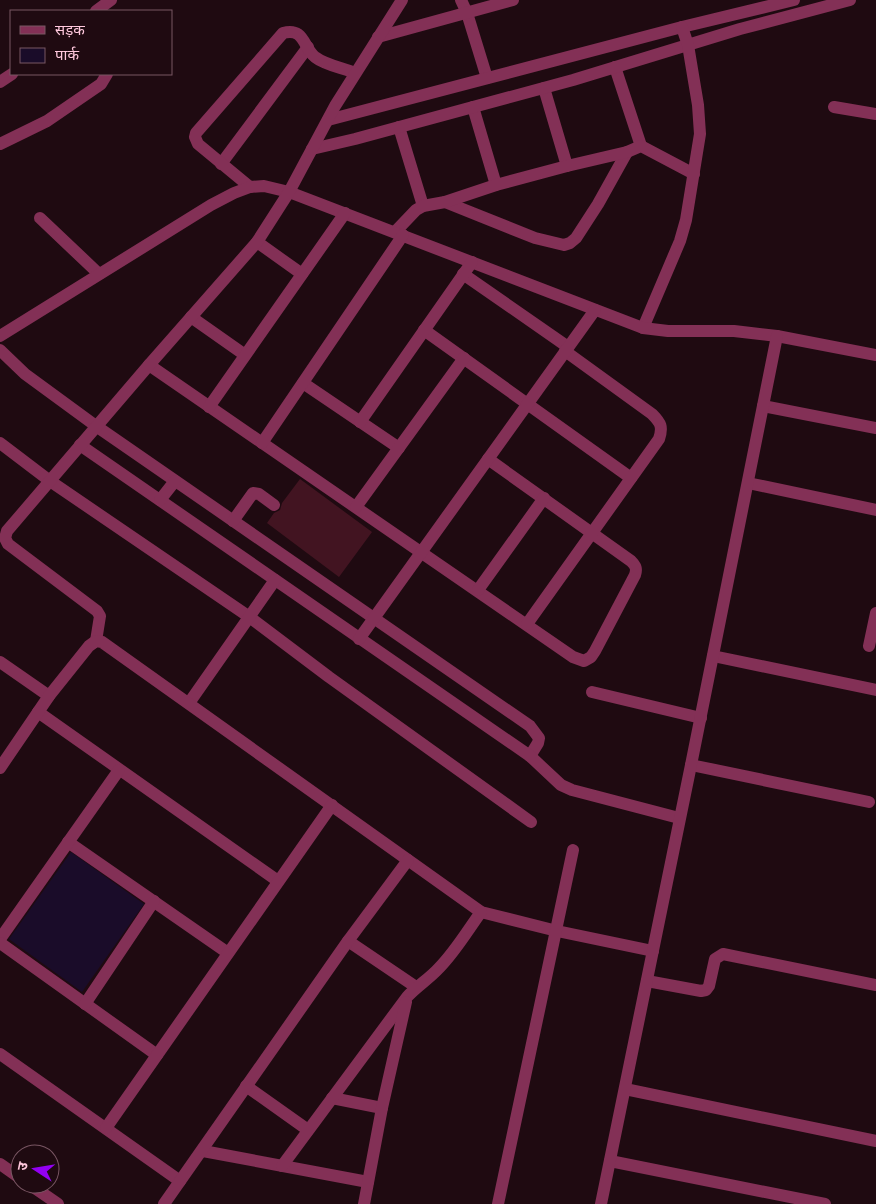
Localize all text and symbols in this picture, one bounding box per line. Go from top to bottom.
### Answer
legend [10,10,172,75]
text: सड़क [55,21,85,39]
text: पार्क [55,46,79,64]
north arrow [10,1144,60,1194]
text: उ [14,1160,31,1172]

